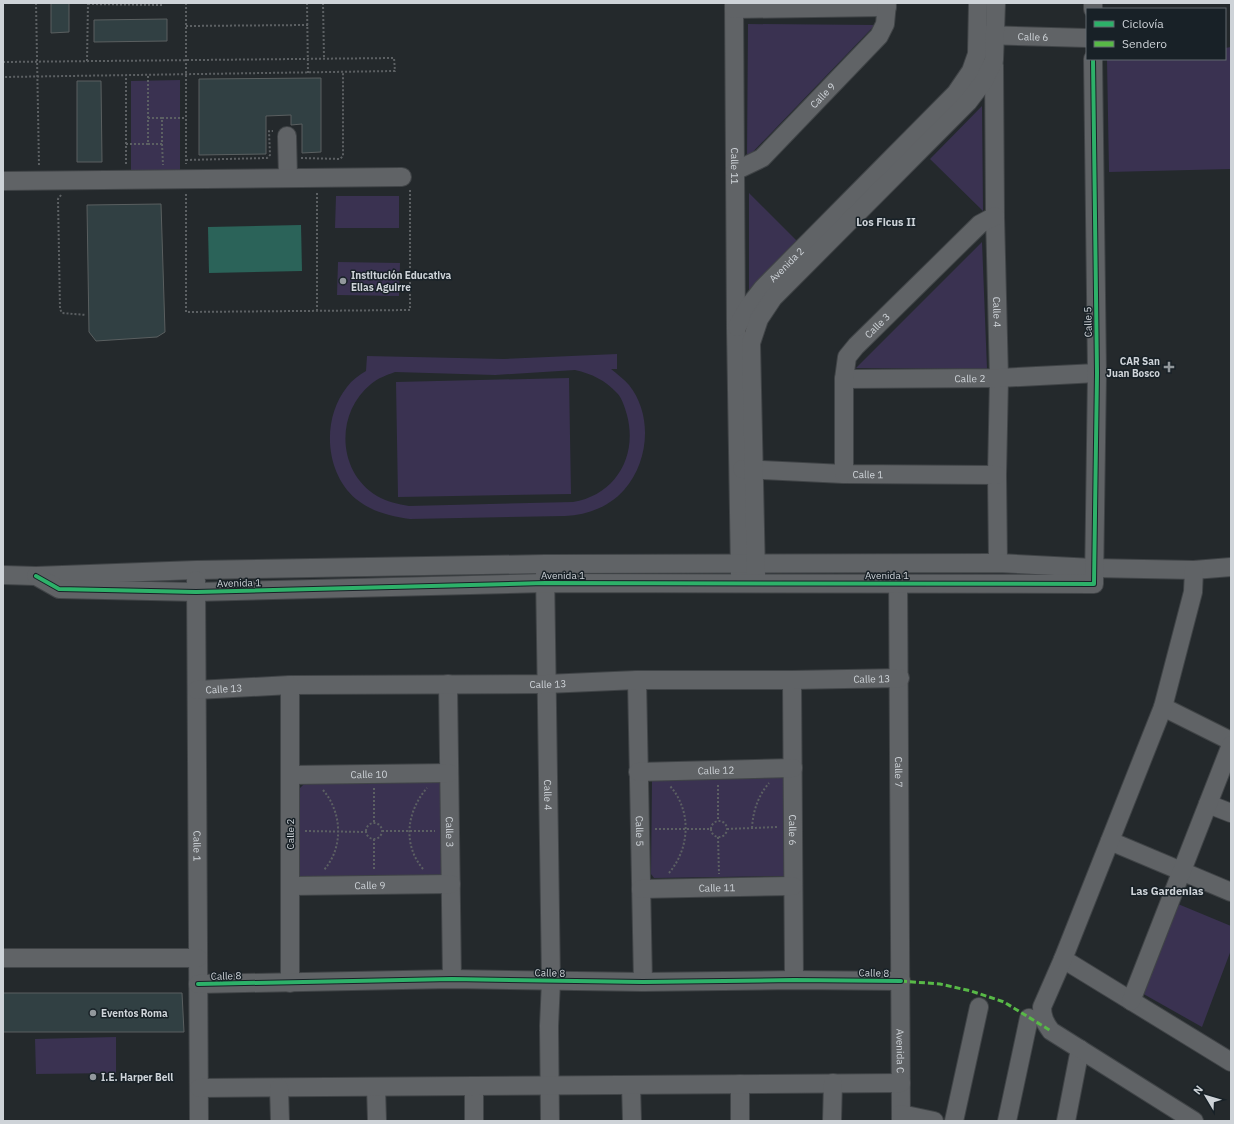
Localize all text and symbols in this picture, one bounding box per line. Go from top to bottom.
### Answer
legend [1086,8,1226,60]
text: Ciclovía [1122,16,1164,31]
street label: Calle 6 [1017,29,1049,43]
text: Sendero [1122,36,1167,51]
street label: Calle 9 [807,80,838,111]
street label: Calle 11 [728,148,742,184]
district label: Los Ficus II [856,215,916,229]
street label: Avenida 2 [766,244,806,285]
place label: Institución Educativa Elias Aguirre [351,269,451,294]
marker: Institución Educativa Elias Aguirre [338,276,348,286]
street label: Calle 4 [990,296,1004,328]
street label: Calle 5 [1081,306,1095,338]
street label: Calle 3 [862,310,893,341]
place label: CAR San Juan Bosco [1106,355,1160,380]
marker: CAR San Juan Bosco [1163,361,1175,373]
street label: Calle 2 [955,372,985,385]
street label: Calle 1 [852,468,883,481]
street label: Avenida 1 [541,569,585,582]
street label: Avenida 1 [865,569,909,582]
street label: Avenida 1 [217,576,261,590]
street label: Calle 13 [853,672,890,685]
street label: Calle 13 [529,677,567,691]
street label: Calle 13 [205,681,243,696]
street label: Calle 7 [893,757,906,787]
street label: Calle 12 [697,763,735,777]
street label: Calle 10 [350,767,387,781]
street label: Calle 4 [542,779,555,810]
street label: Calle 5 [633,815,647,847]
street label: Calle 6 [786,815,800,845]
street label: Calle 3 [443,816,457,847]
street label: Calle 2 [284,819,297,849]
street label: Calle 1 [191,831,204,861]
street label: Calle 9 [354,878,385,892]
street label: Calle 11 [698,881,736,894]
district label: Las Gardenias [1130,884,1204,898]
street label: Calle 8 [534,966,566,980]
street label: Calle 8 [858,966,890,980]
street label: Calle 8 [210,969,242,983]
place label: Eventos Roma [101,1007,168,1020]
marker: Eventos Roma [88,1008,98,1018]
street label: Avenida C [894,1029,907,1073]
place label: I.E. Harper Bell [101,1071,173,1084]
marker: I.E. Harper Bell [88,1072,98,1082]
north arrow [1186,1076,1226,1116]
text: N [1190,1082,1206,1097]

